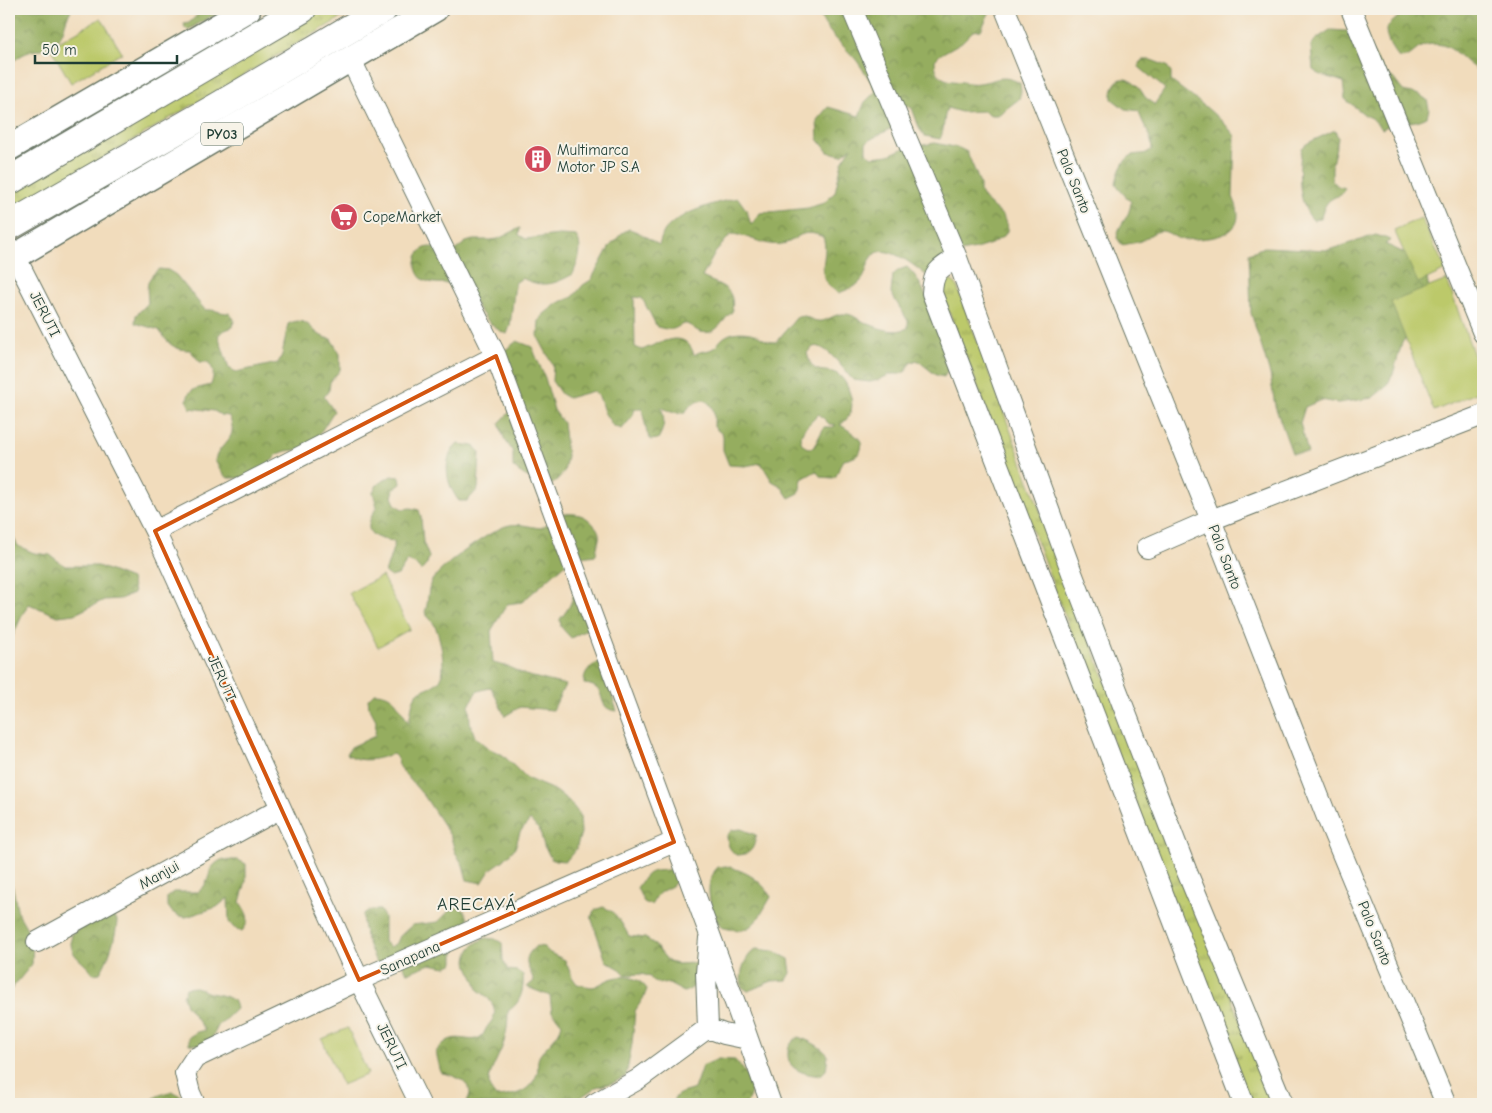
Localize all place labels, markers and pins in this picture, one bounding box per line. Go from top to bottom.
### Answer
place label: Multimarca Motor JP S.A [557,141,640,176]
building icon: Multimarca Motor JP S.A [523,144,553,174]
supermarket icon: CopeMarket [329,202,359,232]
place label: CopeMarket [363,208,441,226]

